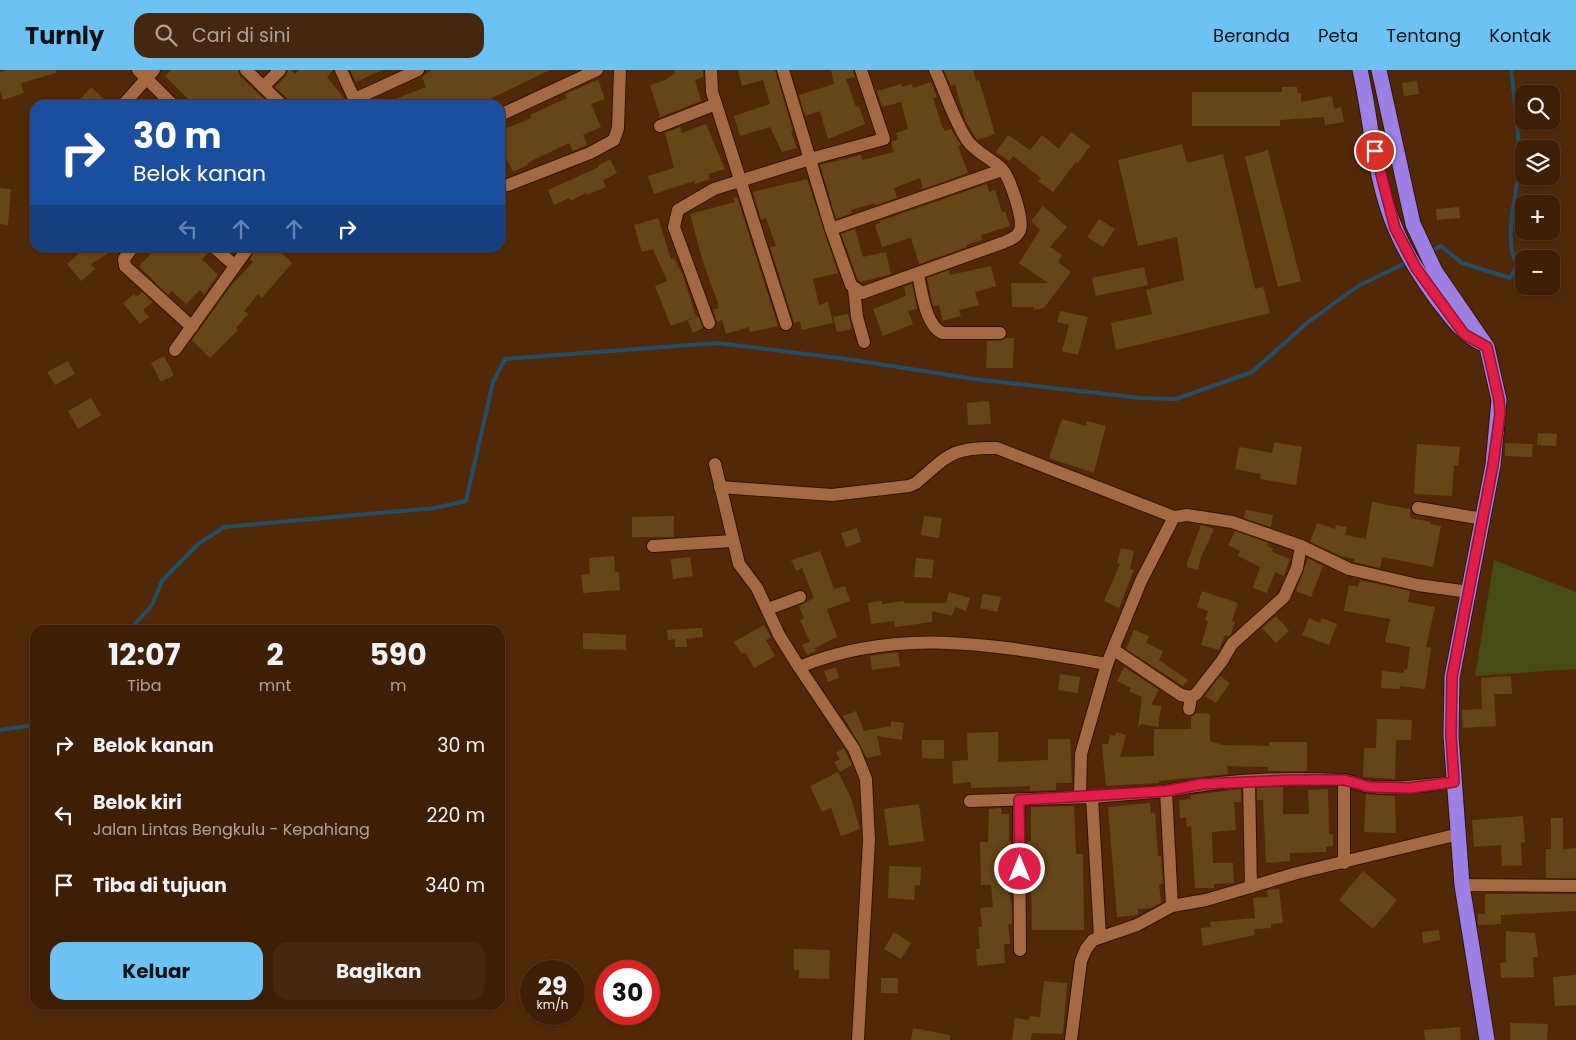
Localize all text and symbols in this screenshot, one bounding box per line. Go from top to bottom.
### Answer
search box [134,13,484,58]
text: Turnly [25,19,104,52]
icon: search [152,21,180,49]
text: Cari di sini [192,22,290,49]
text: Beranda [1213,23,1290,48]
text: Peta [1318,23,1358,48]
text: Tentang [1386,23,1461,48]
text: Kontak [1489,23,1551,48]
map controls [1515,85,1560,295]
button: search [1515,85,1560,130]
text: 30 m [133,111,221,160]
icon: right [50,120,115,185]
pin [1354,130,1396,172]
icon: arrive [1361,137,1389,165]
button: layers [1515,140,1560,185]
text: Belok kanan [133,158,266,189]
button: + [1515,195,1560,240]
icon: left [174,215,202,243]
icon: ahead [227,215,255,243]
icon: ahead [280,215,308,243]
icon: right [333,215,361,243]
button: − [1515,250,1560,295]
text: 12:07 [108,633,181,676]
text: 2 [266,633,284,676]
text: 590 [369,633,427,676]
text: Tiba [127,674,161,697]
text: mnt [259,674,291,697]
text: m [390,674,406,697]
icon: right [50,731,78,759]
text: Belok kanan [93,732,214,759]
text: 30 m [437,732,485,759]
text: Belok kiri [93,789,182,816]
icon: left [50,801,78,829]
text: 220 m [427,802,485,829]
text: Jalan Lintas Bengkulu - Kepahiang [93,818,370,841]
position arrow [993,842,1045,894]
icon: arrive [50,871,78,899]
text: Tiba di tujuan [93,872,227,899]
text: 340 m [425,872,485,899]
button: Keluar [50,942,263,1000]
button: Bagikan [273,942,485,1000]
speed limit sign: 30 [595,960,660,1025]
text: 29 [538,969,567,1004]
text: km/h [537,996,568,1013]

